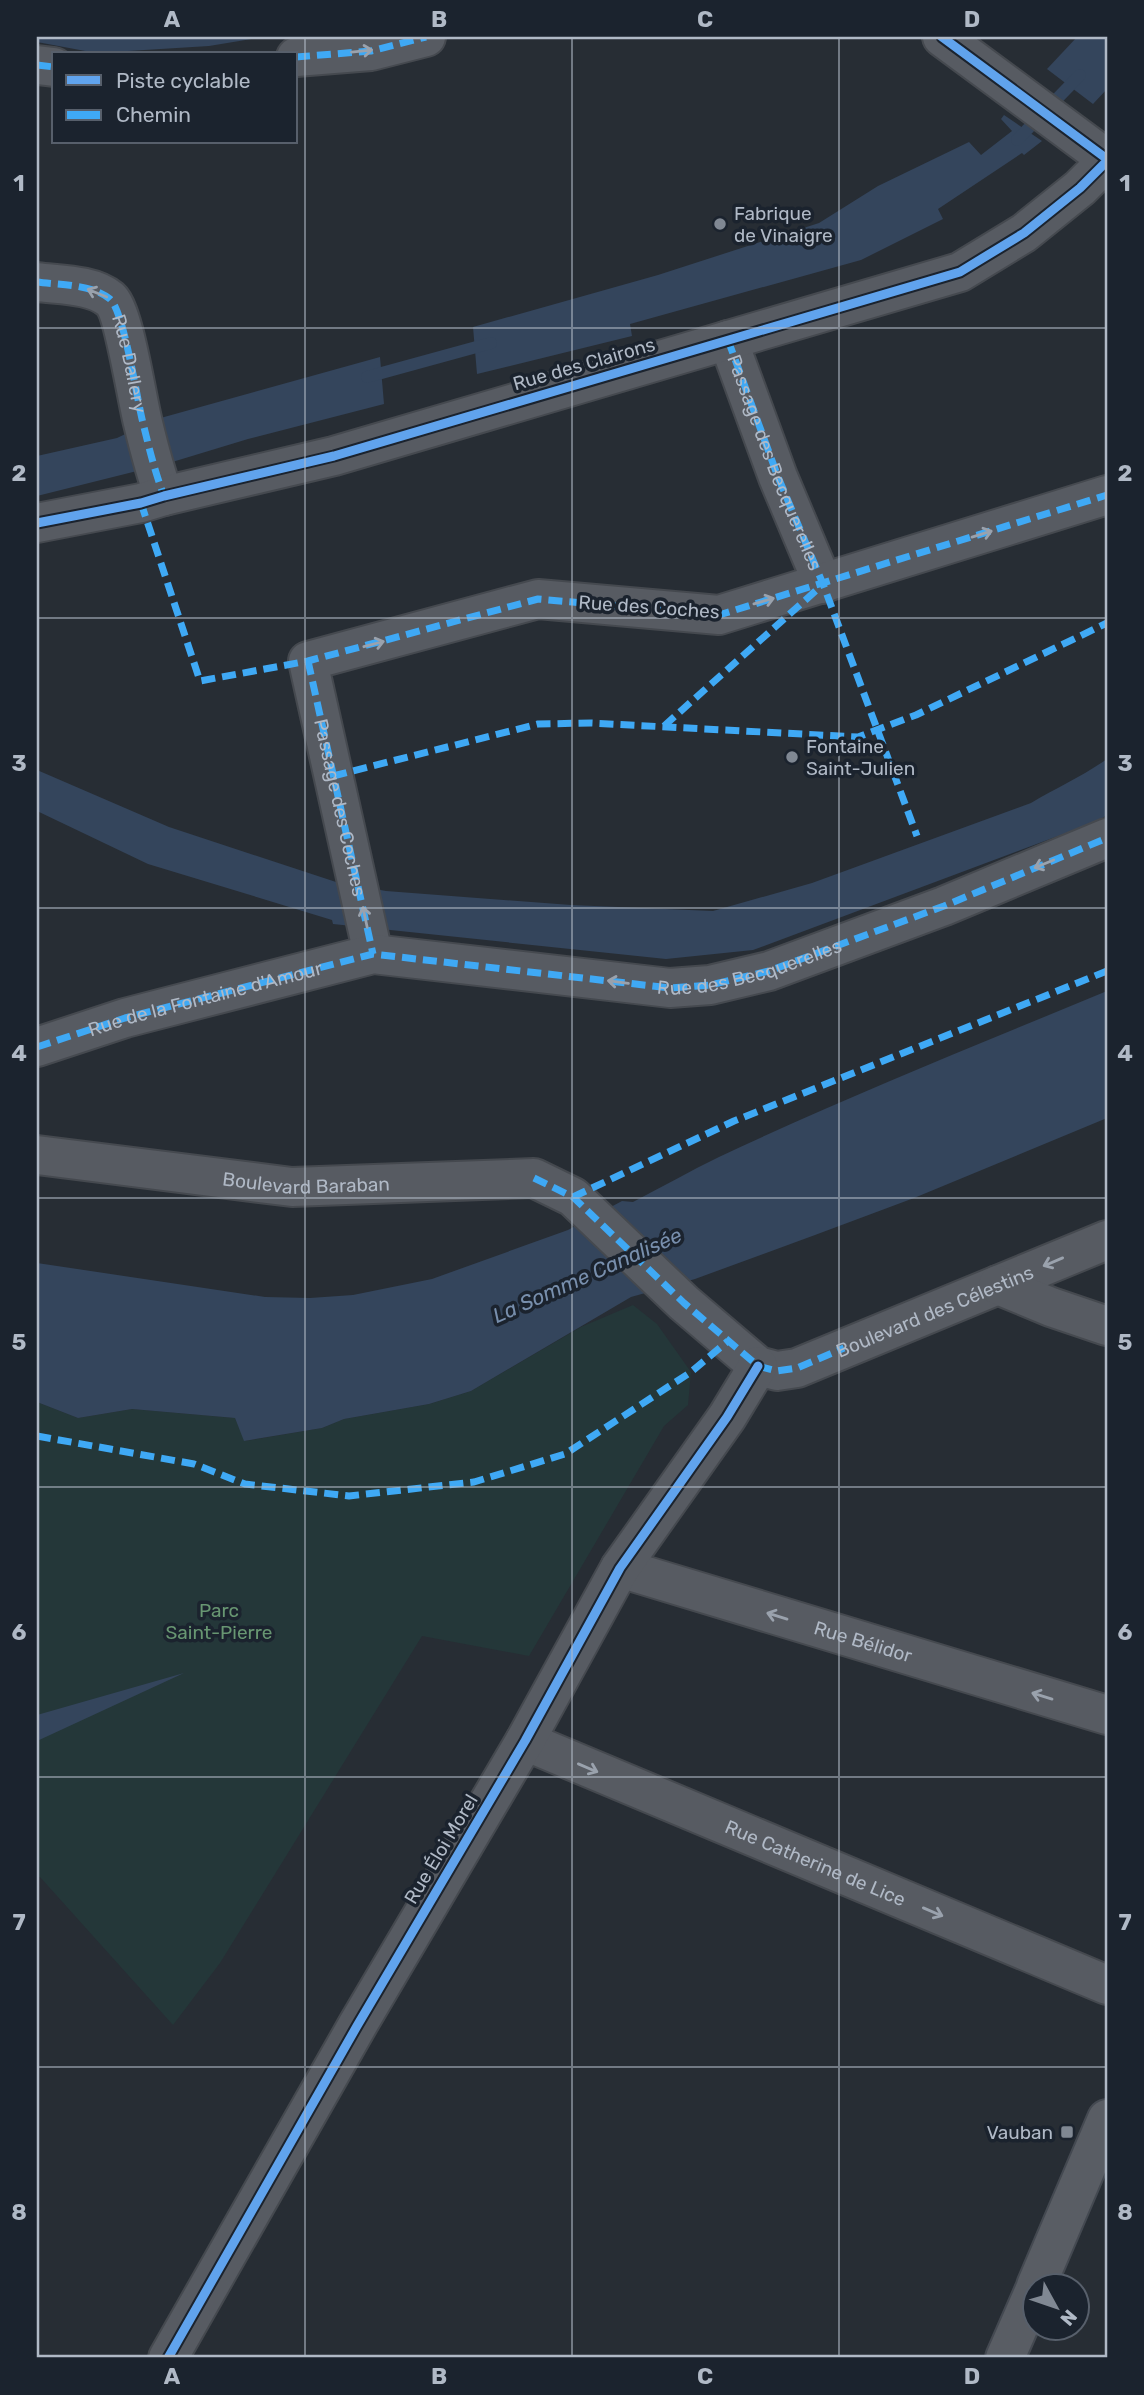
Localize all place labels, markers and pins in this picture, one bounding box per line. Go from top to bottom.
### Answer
place label: Fabrique de Vinaigre [734,202,833,247]
marker: Fabrique de Vinaigre [712,216,728,232]
place label: Fontaine Saint-Julien [806,735,915,780]
marker: Fontaine Saint-Julien [784,749,800,765]
place label: Vauban [986,2121,1053,2144]
marker: Vauban [1059,2124,1075,2140]

